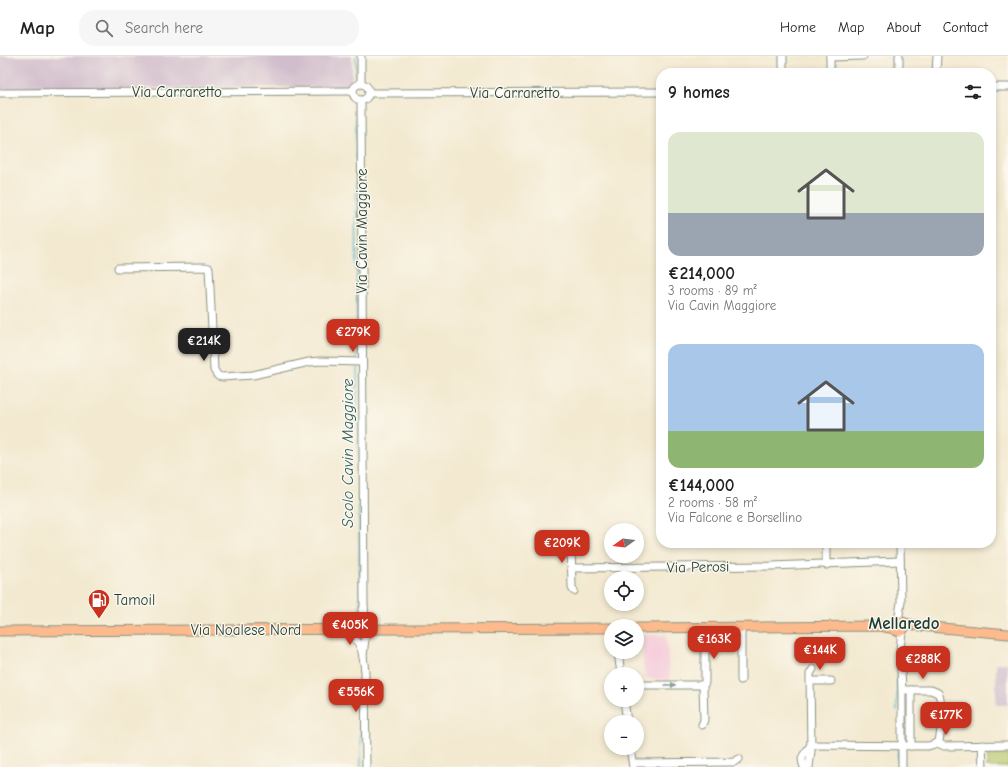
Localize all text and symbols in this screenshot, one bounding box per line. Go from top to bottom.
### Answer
search box [79,10,359,46]
text: Map [20,17,55,39]
icon: search [93,17,115,39]
text: Search here [125,19,203,37]
text: Home [780,19,816,36]
text: Map [838,19,864,36]
text: About [886,19,921,36]
text: Contact [943,19,988,36]
icon: filters [962,81,984,103]
street label: Via Carraretto [132,83,222,101]
text: 9 homes [668,83,730,102]
street label: Via Carraretto [470,84,560,102]
icon: home [790,158,862,230]
street label: Via Cavin Maggiore [353,168,371,293]
text: €214,000 [668,264,735,283]
text: 3 rooms · 89 m² [668,283,757,298]
text: Via Cavin Maggiore [668,298,776,313]
pin: €279K [325,319,381,353]
text: €279K [335,324,371,339]
pin: €214K [176,328,232,362]
text: €214K [187,333,221,348]
icon: home [790,370,862,442]
water label: Scolo Cavin Maggiore [339,378,357,528]
text: €144,000 [668,476,735,495]
text: 2 rooms · 58 m² [668,495,757,510]
text: Via Falcone e Borsellino [668,510,802,525]
north arrow [604,523,644,563]
map controls [604,523,644,755]
pin: €209K [534,530,590,564]
text: €209K [544,535,581,550]
street label: Via Perosi [667,557,729,577]
button: locate [604,571,644,611]
fuel station icon: Tamoil [86,587,112,620]
place label: Tamoil [114,591,155,609]
pin: €405K [322,612,378,646]
district label: Mellaredo [868,614,940,633]
text: €405K [332,617,368,632]
button: layers [604,619,644,659]
street label: Via Noalese Nord [191,621,301,639]
pin: €163K [686,626,742,660]
text: €163K [697,631,731,646]
pin: €144K [792,637,848,671]
text: €144K [803,642,837,657]
pin: €288K [895,646,951,680]
text: €288K [905,651,941,666]
button: + [604,667,644,707]
pin: €556K [328,679,384,713]
one-way arrow [664,682,677,688]
text: €556K [338,684,374,699]
pin: €177K [918,702,974,736]
text: €177K [929,707,963,722]
button: − [604,715,644,755]

